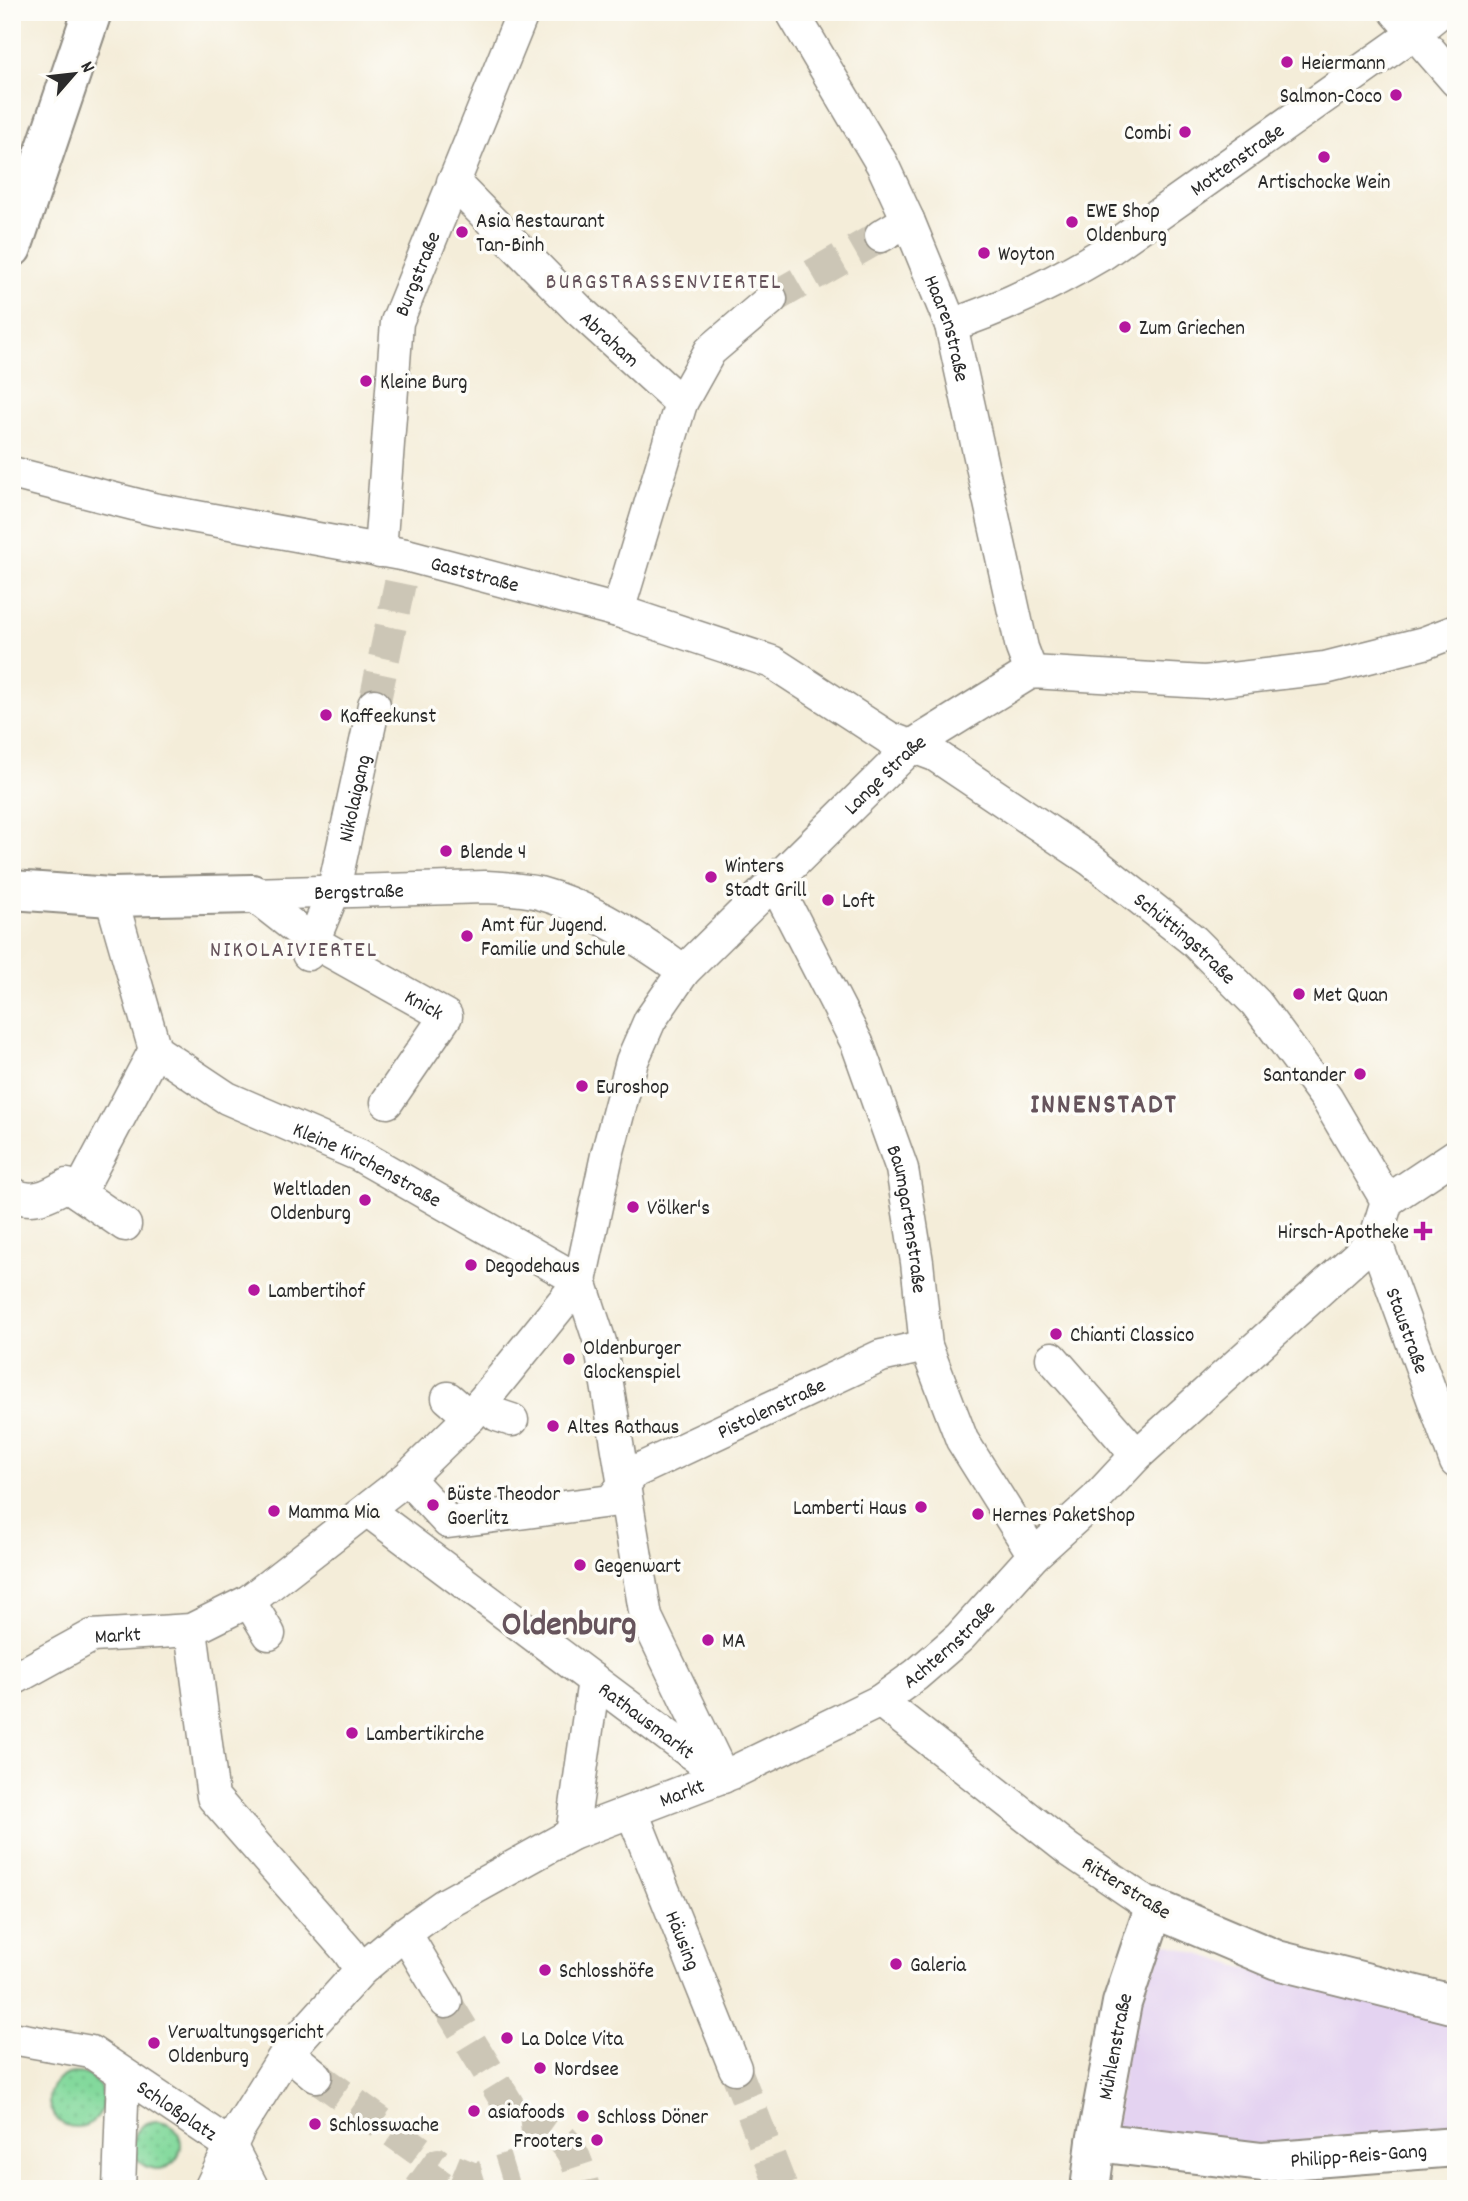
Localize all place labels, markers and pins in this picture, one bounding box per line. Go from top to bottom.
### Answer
place label: Heiermann [1301,50,1386,80]
marker: Heiermann [1279,54,1295,70]
place label: Salmon-Coco [1280,83,1382,113]
marker: Salmon-Coco [1388,87,1404,103]
place label: Combi [1124,120,1171,150]
marker: Combi [1177,124,1193,140]
marker: Artischocke Wein [1316,149,1332,165]
place label: Artischocke Wein [1257,169,1391,199]
place label: EWE Shop Oldenburg [1086,198,1167,252]
place label: Asia Restaurant Tan-Binh [476,208,605,262]
marker: EWE Shop Oldenburg [1064,214,1080,230]
marker: Asia Restaurant Tan-Binh [454,224,470,240]
place label: Woyton [998,241,1055,271]
marker: Woyton [976,245,992,261]
place label: Zum Griechen [1139,315,1245,345]
marker: Zum Griechen [1117,319,1133,335]
place label: Kleine Burg [380,369,468,399]
marker: Kleine Burg [358,373,374,389]
place label: Kaffeekunst [340,703,436,733]
marker: Kaffeekunst [318,707,334,723]
place label: Blende 4 [460,839,527,869]
marker: Blende 4 [438,843,454,859]
place label: Winters Stadt Grill [725,853,807,907]
marker: Winters Stadt Grill [703,869,719,885]
place label: Loft [842,888,875,918]
marker: Loft [820,892,836,908]
place label: Amt für Jugend. Familie und Schule [481,912,625,966]
marker: Amt für Jugend. Familie und Schule [459,928,475,944]
place label: Met Quan [1313,982,1388,1012]
marker: Met Quan [1291,986,1307,1002]
place label: Santander [1263,1062,1346,1092]
marker: Santander [1352,1066,1368,1082]
place label: Euroshop [596,1074,669,1104]
marker: Euroshop [574,1078,590,1094]
place label: Weltladen Oldenburg [270,1176,351,1230]
marker: Weltladen Oldenburg [357,1192,373,1208]
place label: Völker's [647,1195,710,1225]
marker: Völker's [625,1199,641,1215]
place label: Hirsch-Apotheke [1278,1219,1409,1249]
marker: Hirsch-Apotheke [1415,1223,1431,1239]
place label: Degodehaus [485,1253,580,1283]
marker: Degodehaus [463,1257,479,1273]
place label: Lambertihof [268,1278,366,1308]
marker: Lambertihof [246,1282,262,1298]
place label: Chianti Classico [1070,1322,1194,1352]
marker: Chianti Classico [1048,1326,1064,1342]
place label: Oldenburger Glockenspiel [583,1335,681,1389]
marker: Oldenburger Glockenspiel [561,1351,577,1367]
place label: Altes Rathaus [567,1414,679,1444]
marker: Altes Rathaus [545,1418,561,1434]
place label: Büste Theodor Goerlitz [447,1481,560,1535]
place label: Lamberti Haus [793,1495,907,1525]
marker: Büste Theodor Goerlitz [425,1497,441,1513]
place label: Mamma Mia [288,1499,381,1529]
marker: Lamberti Haus [913,1499,929,1515]
place label: Hernes PaketShop [992,1502,1135,1532]
marker: Mamma Mia [266,1503,282,1519]
marker: Hernes PaketShop [970,1506,986,1522]
place label: Gegenwart [594,1553,681,1583]
marker: Gegenwart [572,1557,588,1573]
place label: MA [722,1628,746,1658]
marker: MA [700,1632,716,1648]
place label: Lambertikirche [366,1721,484,1751]
marker: Lambertikirche [344,1725,360,1741]
place label: Galeria [910,1952,967,1982]
marker: Galeria [888,1956,904,1972]
place label: Schlosshöfe [559,1958,654,1988]
marker: Schlosshöfe [537,1962,553,1978]
place label: Verwaltungsgericht Oldenburg [168,2019,324,2073]
place label: La Dolce Vita [521,2026,625,2056]
marker: La Dolce Vita [499,2030,515,2046]
marker: Verwaltungsgericht Oldenburg [146,2035,162,2051]
place label: Nordsee [554,2056,619,2086]
marker: Nordsee [532,2060,548,2076]
place label: asiafoods [488,2099,565,2129]
marker: asiafoods [466,2103,482,2119]
place label: Schloss Döner [597,2104,708,2134]
marker: Schloss Döner [575,2108,591,2124]
place label: Schlosswache [329,2112,439,2142]
marker: Schlosswache [307,2116,323,2132]
place label: Frooters [514,2128,583,2158]
marker: Frooters [589,2132,605,2148]

